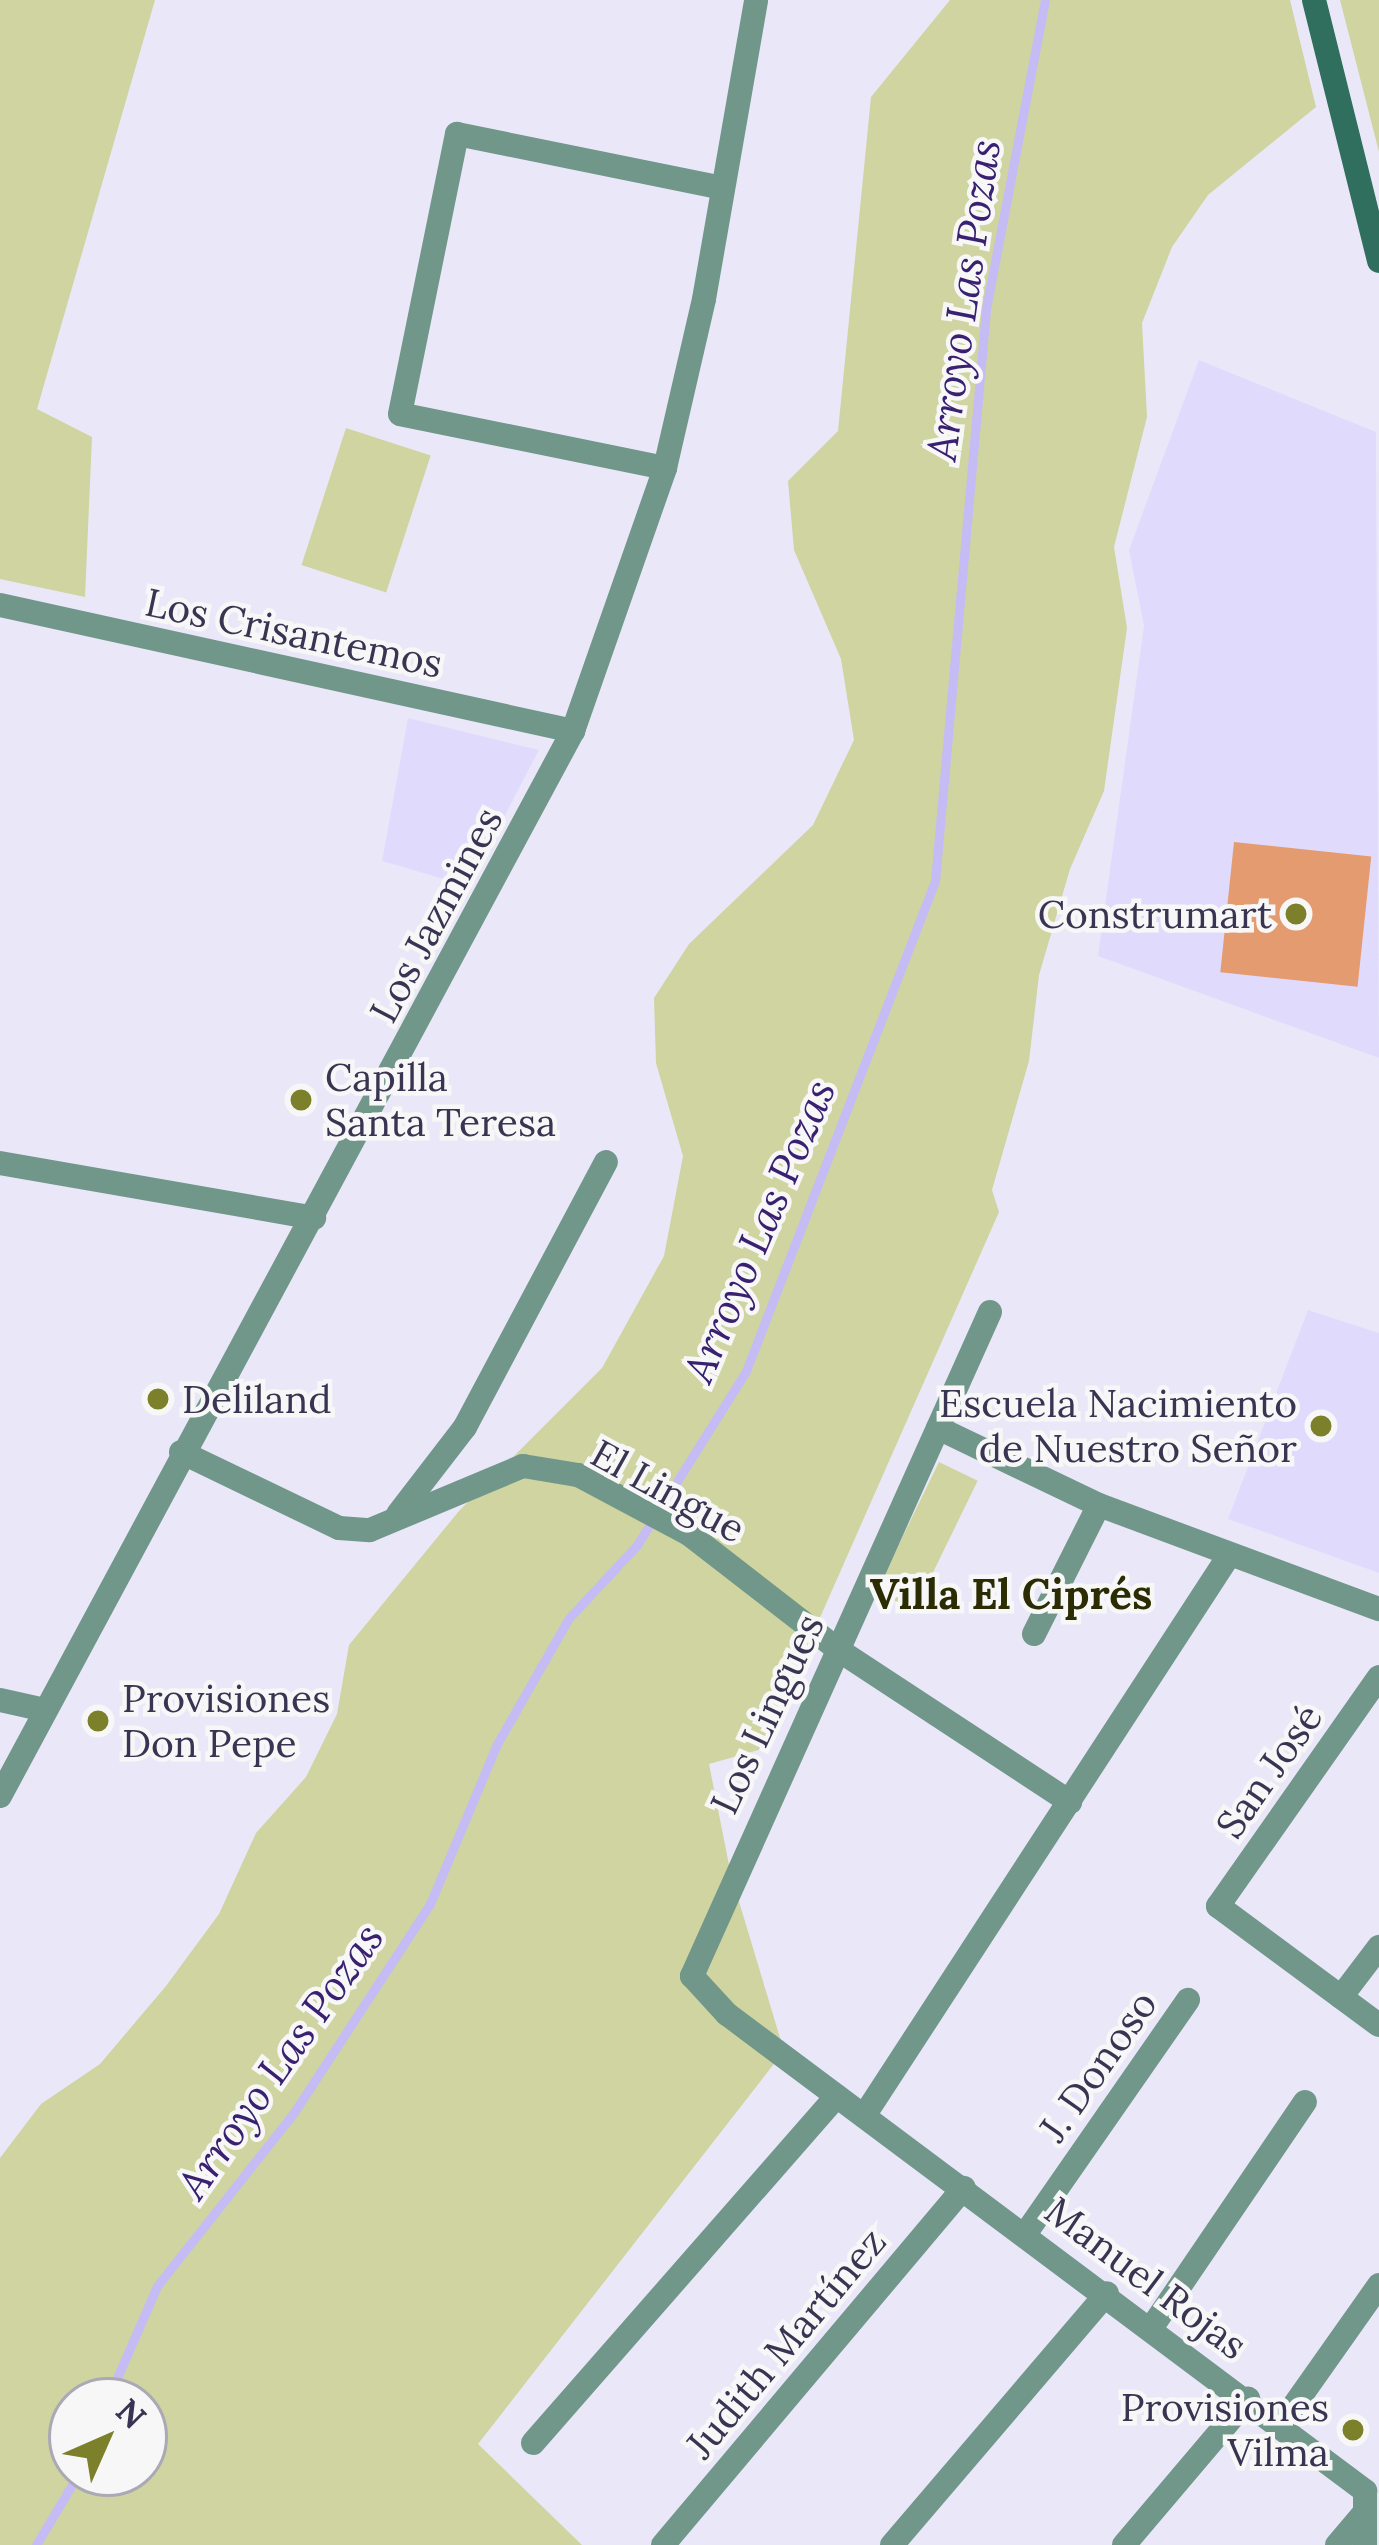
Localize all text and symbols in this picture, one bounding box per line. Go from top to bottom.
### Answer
water label: Arroyo Las Pozas [916,136,1010,464]
street label: Los Crisantemos [141,579,447,687]
street label: Los Jazmines [360,800,512,1030]
place label: Construmart [1038,891,1272,937]
marker: Construmart [1283,901,1309,927]
place label: Capilla Santa Teresa [325,1055,556,1146]
water label: Arroyo Las Pozas [673,1072,845,1390]
marker: Capilla Santa Teresa [288,1087,314,1113]
place label: Deliland [182,1376,331,1422]
place label: Escuela Nacimiento de Nuestro Señor [939,1381,1297,1472]
marker: Deliland [145,1386,171,1412]
marker: Escuela Nacimiento de Nuestro Señor [1308,1413,1334,1439]
street label: El Lingue [583,1430,753,1552]
district label: Villa El Ciprés [870,1569,1152,1619]
street label: Los Lingues [700,1607,834,1821]
place label: Provisiones Don Pepe [122,1676,330,1767]
street label: San José [1206,1695,1332,1847]
marker: Provisiones Don Pepe [85,1708,111,1734]
water label: Arroyo Las Pozas [166,1914,394,2208]
street label: J. Donoso [1029,1982,1167,2150]
street label: Manuel Rojas [1036,2187,1256,2369]
street label: Judith Martínez [676,2219,896,2467]
north arrow [48,2377,168,2497]
place label: Provisiones Vilma [1121,2385,1329,2476]
text: N [107,2390,155,2438]
marker: Provisiones Vilma [1340,2417,1366,2443]

